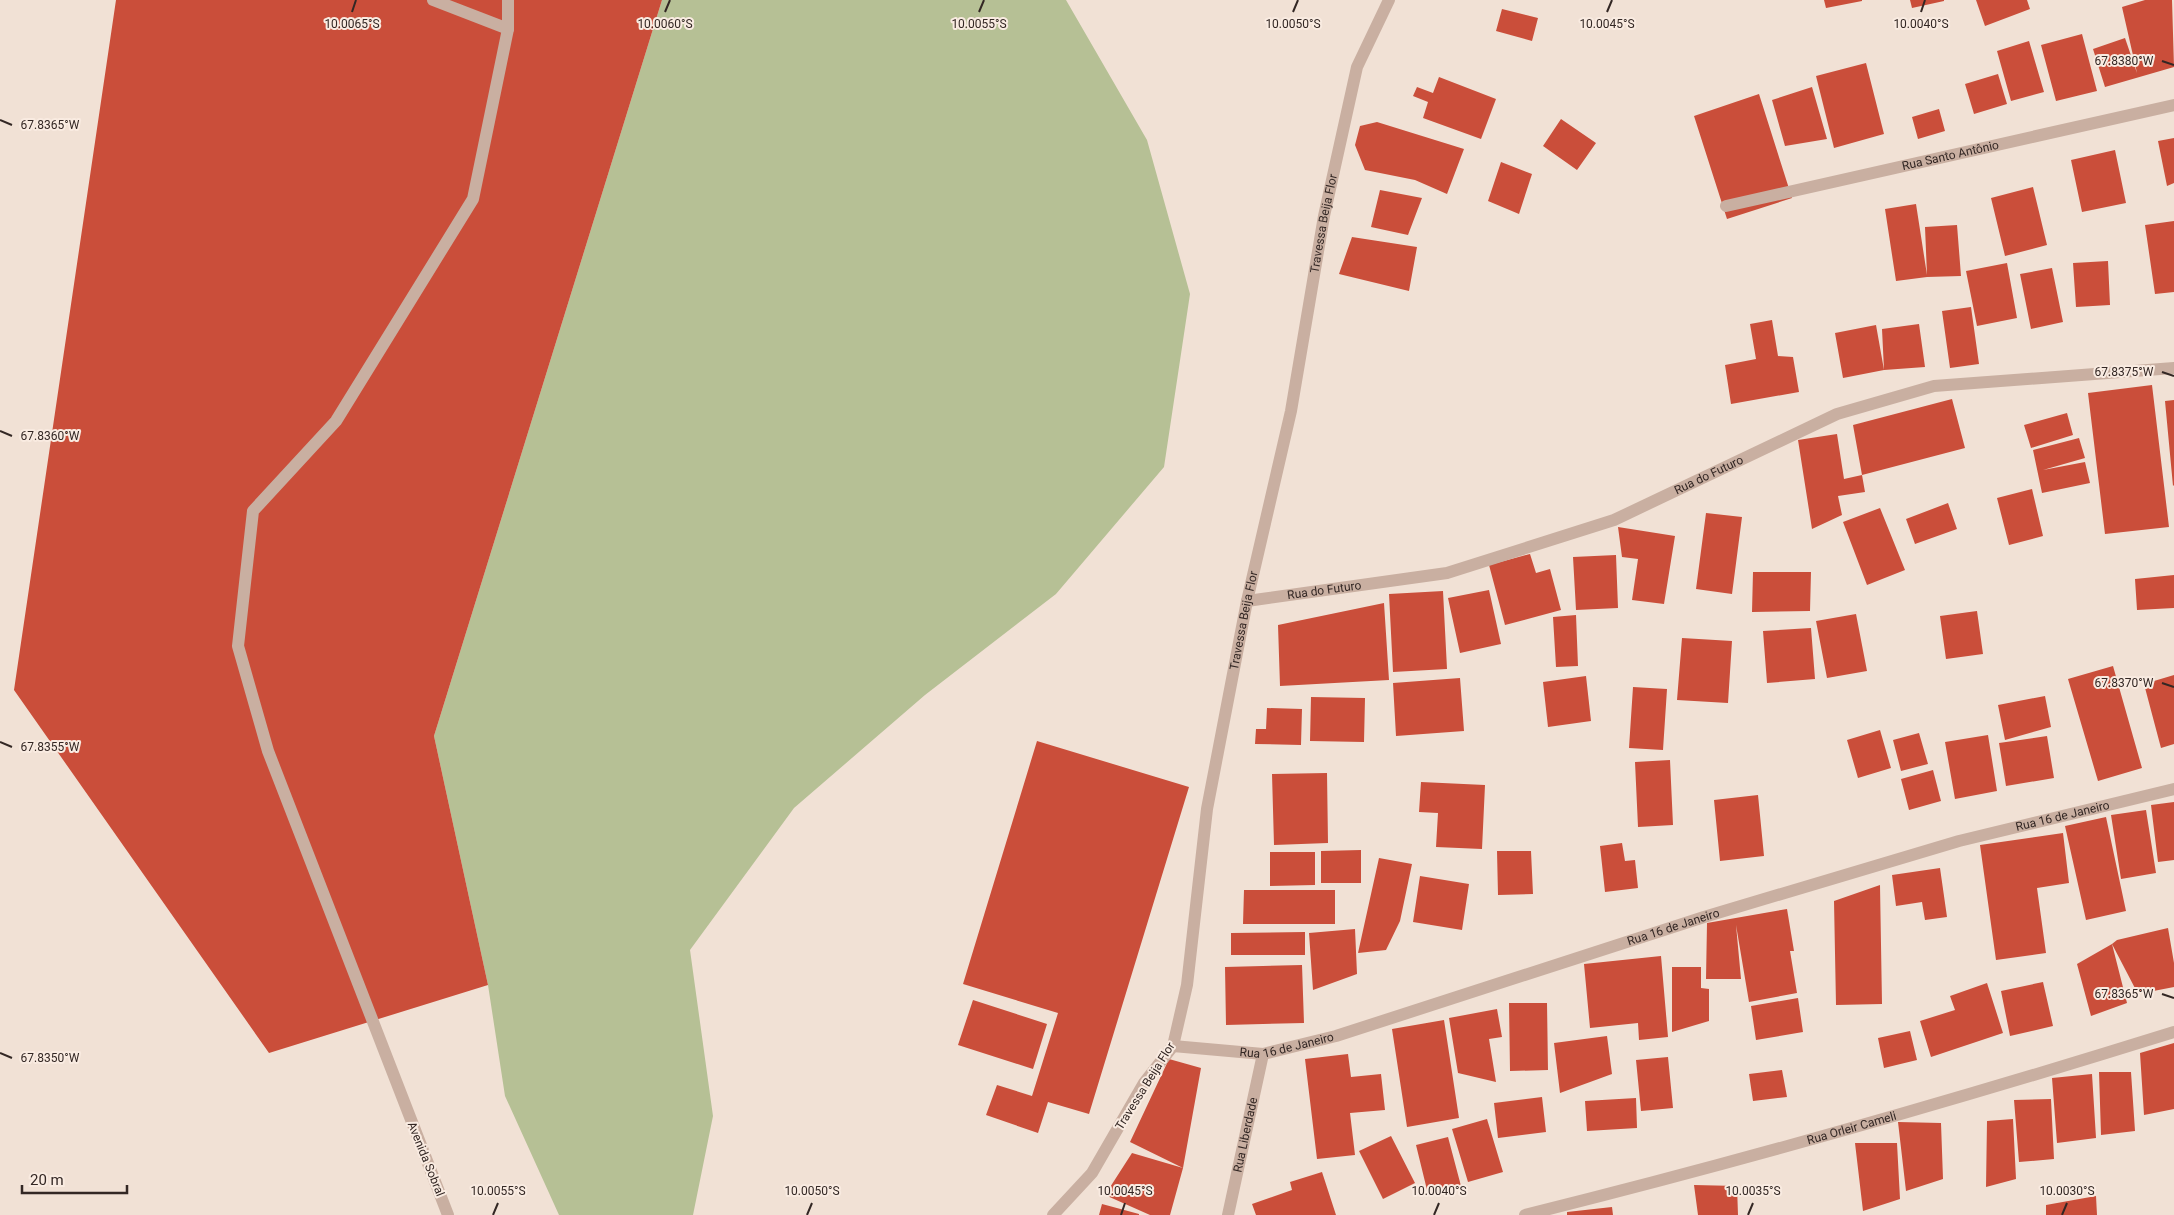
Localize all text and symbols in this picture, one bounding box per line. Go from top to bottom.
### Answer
text: 10.0065°S [324,17,380,31]
text: 10.0060°S [637,17,693,31]
text: 10.0055°S [951,17,1007,31]
text: 10.0050°S [1265,17,1321,31]
text: 10.0045°S [1579,17,1635,31]
text: 10.0040°S [1893,17,1949,31]
text: 67.8380°W [2095,54,2154,68]
text: 67.8365°W [21,118,80,132]
street label: Rua Santo Antônio [1901,138,2000,173]
street label: Travessa Beija Flor [1307,173,1340,274]
text: 67.8375°W [2095,365,2154,379]
text: 67.8360°W [21,429,80,443]
street label: Rua do Futuro [1672,453,1746,497]
street label: Travessa Beija Flor [1227,570,1261,671]
street label: Rua do Futuro [1286,578,1362,602]
text: 67.8370°W [2095,676,2154,690]
text: 67.8355°W [21,740,80,754]
street label: Rua 16 de Janeiro [2014,798,2111,834]
street label: Rua 16 de Janeiro [1625,906,1721,948]
text: 67.8365°W [2095,987,2154,1001]
street label: Rua 16 de Janeiro [1239,1030,1335,1061]
street label: Travessa Beija Flor [1112,1040,1178,1132]
text: 67.8350°W [21,1051,80,1065]
street label: Rua Liberdade [1230,1096,1260,1174]
street label: Rua Orleir Cameli [1805,1109,1898,1147]
street label: Avenida Sobral [405,1120,447,1198]
scale bar [22,1162,128,1194]
text: 20 m [30,1171,64,1189]
text: 10.0055°S [470,1184,526,1198]
text: 10.0050°S [784,1184,840,1198]
text: 10.0045°S [1097,1184,1153,1198]
text: 10.0040°S [1411,1184,1467,1198]
text: 10.0035°S [1725,1184,1781,1198]
text: 10.0030°S [2039,1184,2095,1198]

